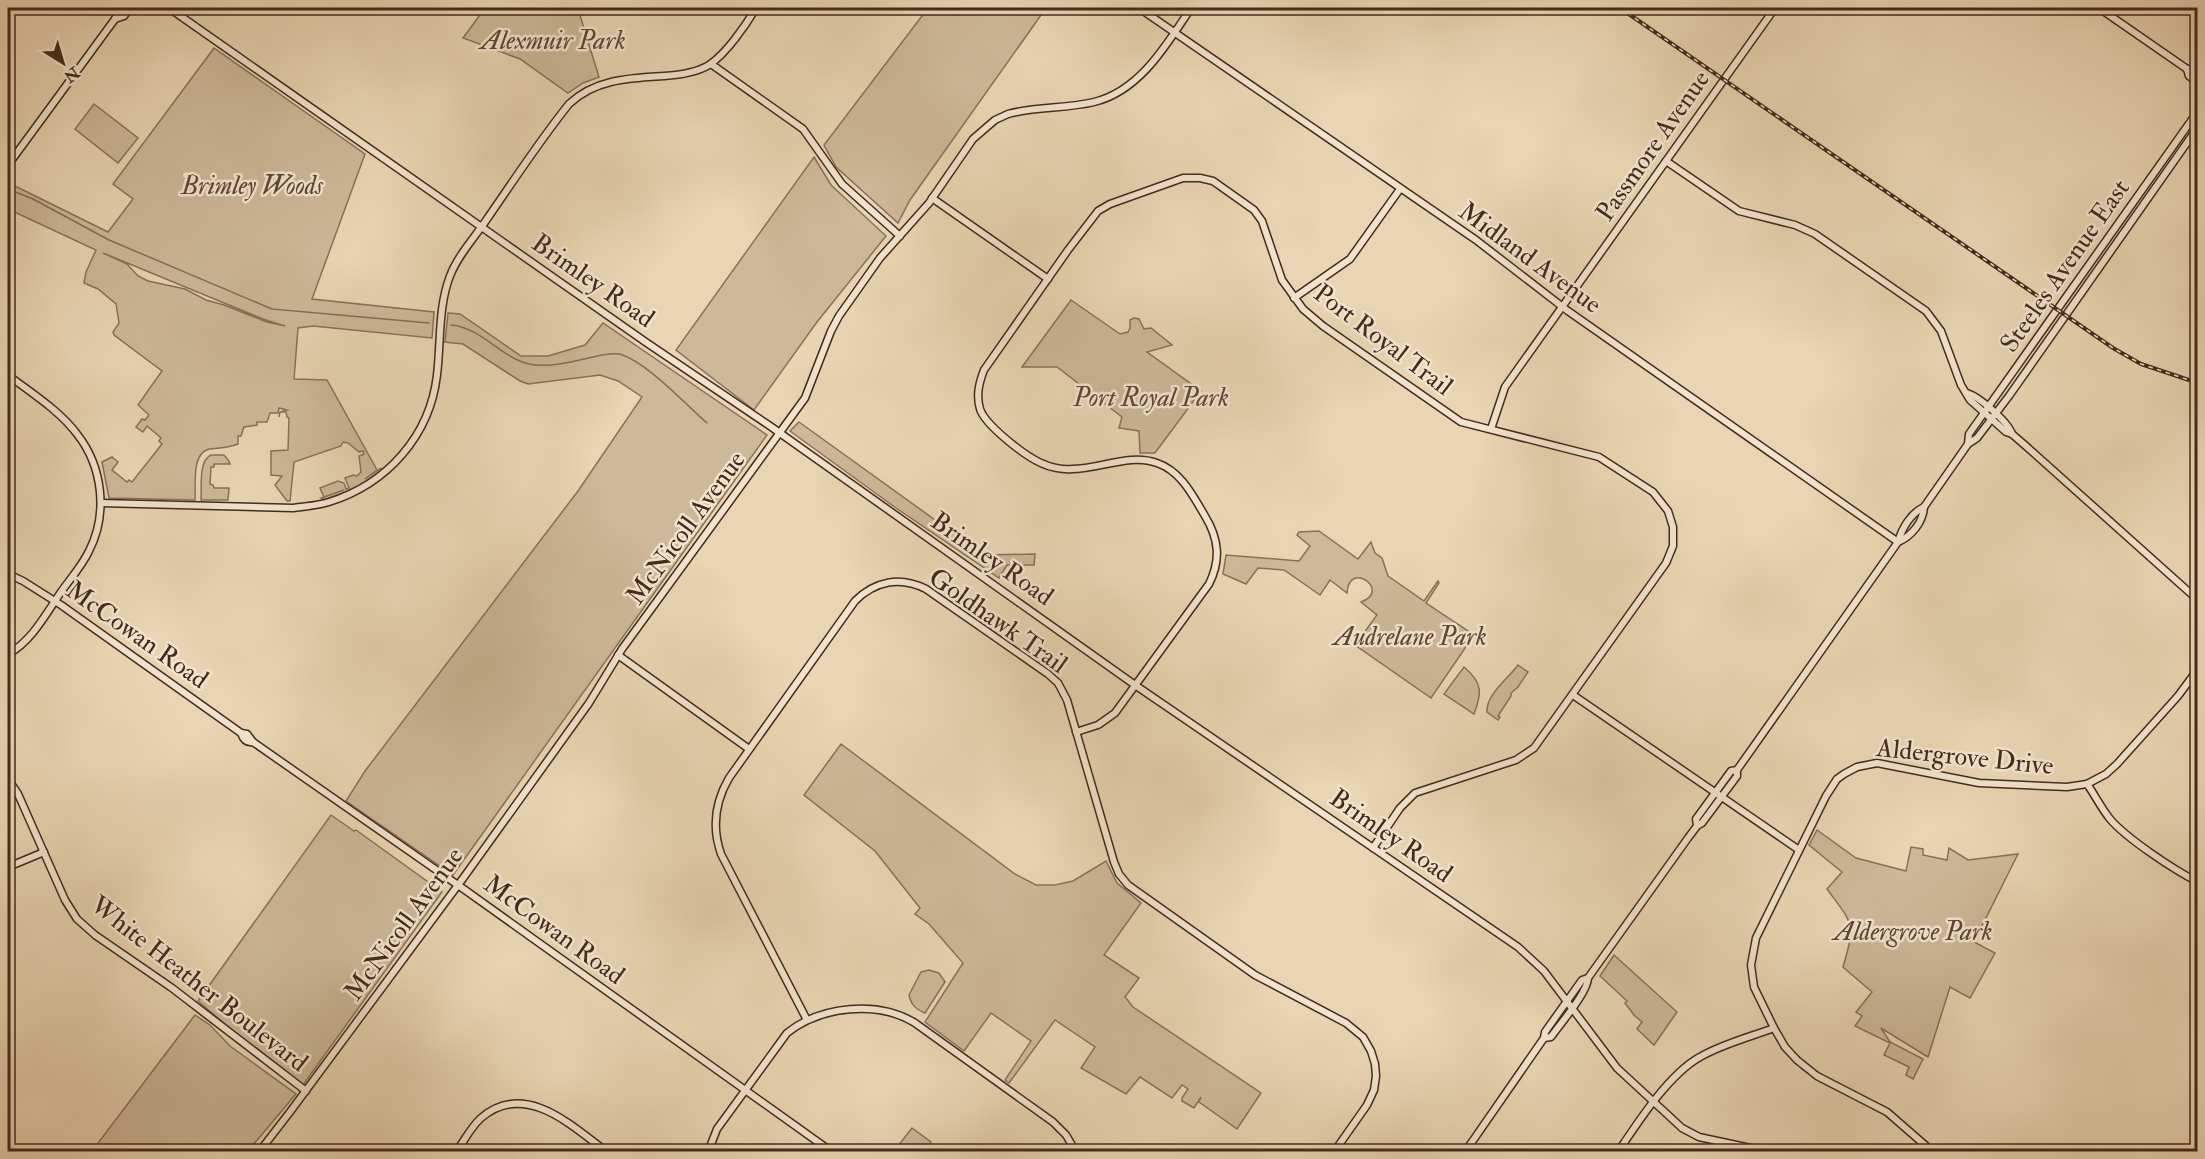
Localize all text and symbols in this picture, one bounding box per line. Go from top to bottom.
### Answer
park label: Alexmuir Park [477,25,626,57]
north arrow [33,33,93,93]
text: N [59,61,84,87]
street label: Passmore Avenue [1589,64,1717,228]
park label: Brimley Woods [179,170,324,202]
street label: Steeles Avenue East [1993,173,2137,359]
street label: Midland Avenue [1452,195,1608,321]
street label: Brimley Road [526,227,661,335]
street label: Port Royal Trail [1307,277,1459,403]
park label: Port Royal Park [1072,382,1229,414]
street label: McNicoll Avenue [620,445,752,611]
street label: Brimley Road [925,505,1060,613]
street label: Goldhawk Trail [922,561,1074,681]
street label: McCowan Road [60,574,215,696]
park label: Audrelane Park [1330,621,1487,653]
street label: Aldergrove Drive [1874,732,2055,782]
street label: Brimley Road [1324,782,1459,890]
street label: McNicoll Avenue [338,841,470,1007]
street label: McCowan Road [477,868,631,992]
street label: White Heather Boulevard [83,889,314,1079]
park label: Aldergrove Park [1830,916,1993,948]

